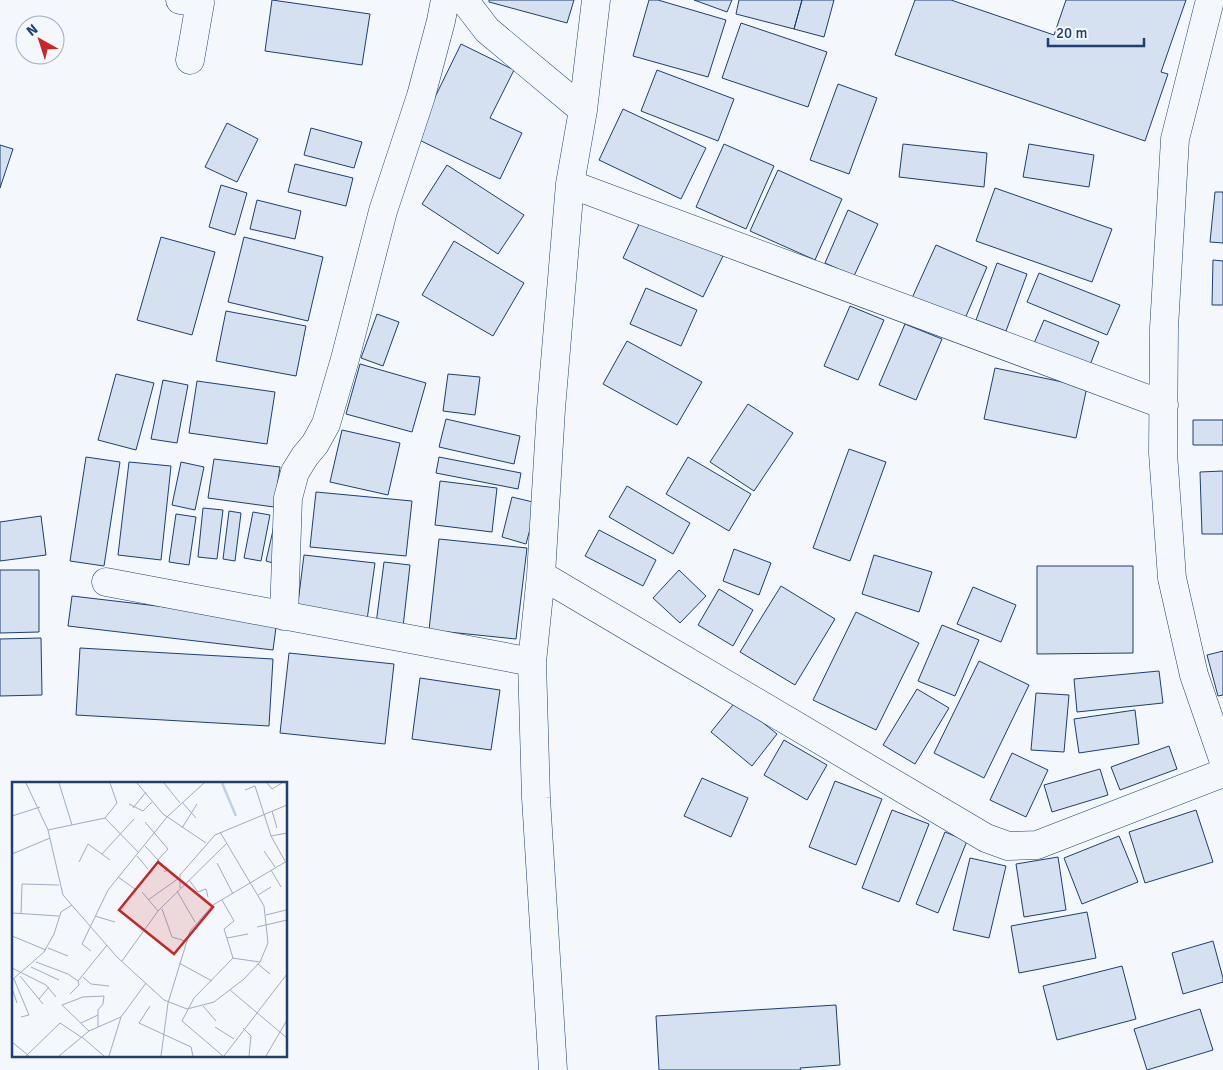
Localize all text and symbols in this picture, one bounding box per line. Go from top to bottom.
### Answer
north arrow [15,15,65,65]
scale bar [1048,15,1144,47]
text: N [23,21,41,40]
text: 20 m [1056,24,1087,42]
inset map [12,782,288,1058]

